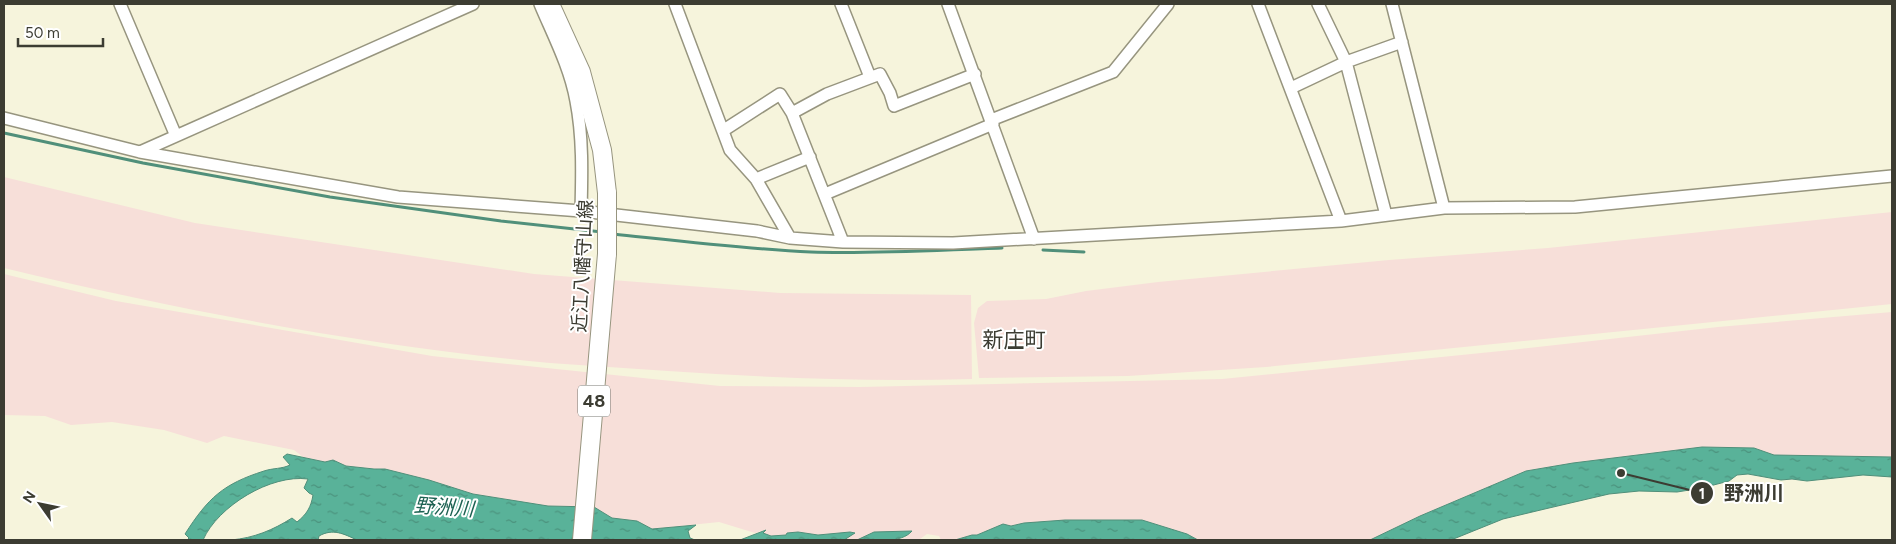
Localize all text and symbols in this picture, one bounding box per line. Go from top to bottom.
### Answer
scale bar [18,15,102,47]
text: 50 m [25,24,60,42]
street label: 近江八幡守山線 [568,199,597,333]
district label: 新庄町 [983,327,1046,352]
road number: 48 [578,386,610,416]
callout: 野洲川 [1689,476,1794,511]
north arrow [15,479,65,529]
text: 野洲川 [1724,481,1784,505]
text: 1 [1699,485,1705,503]
text: N [19,488,40,506]
water label: 野洲川 [413,493,477,521]

